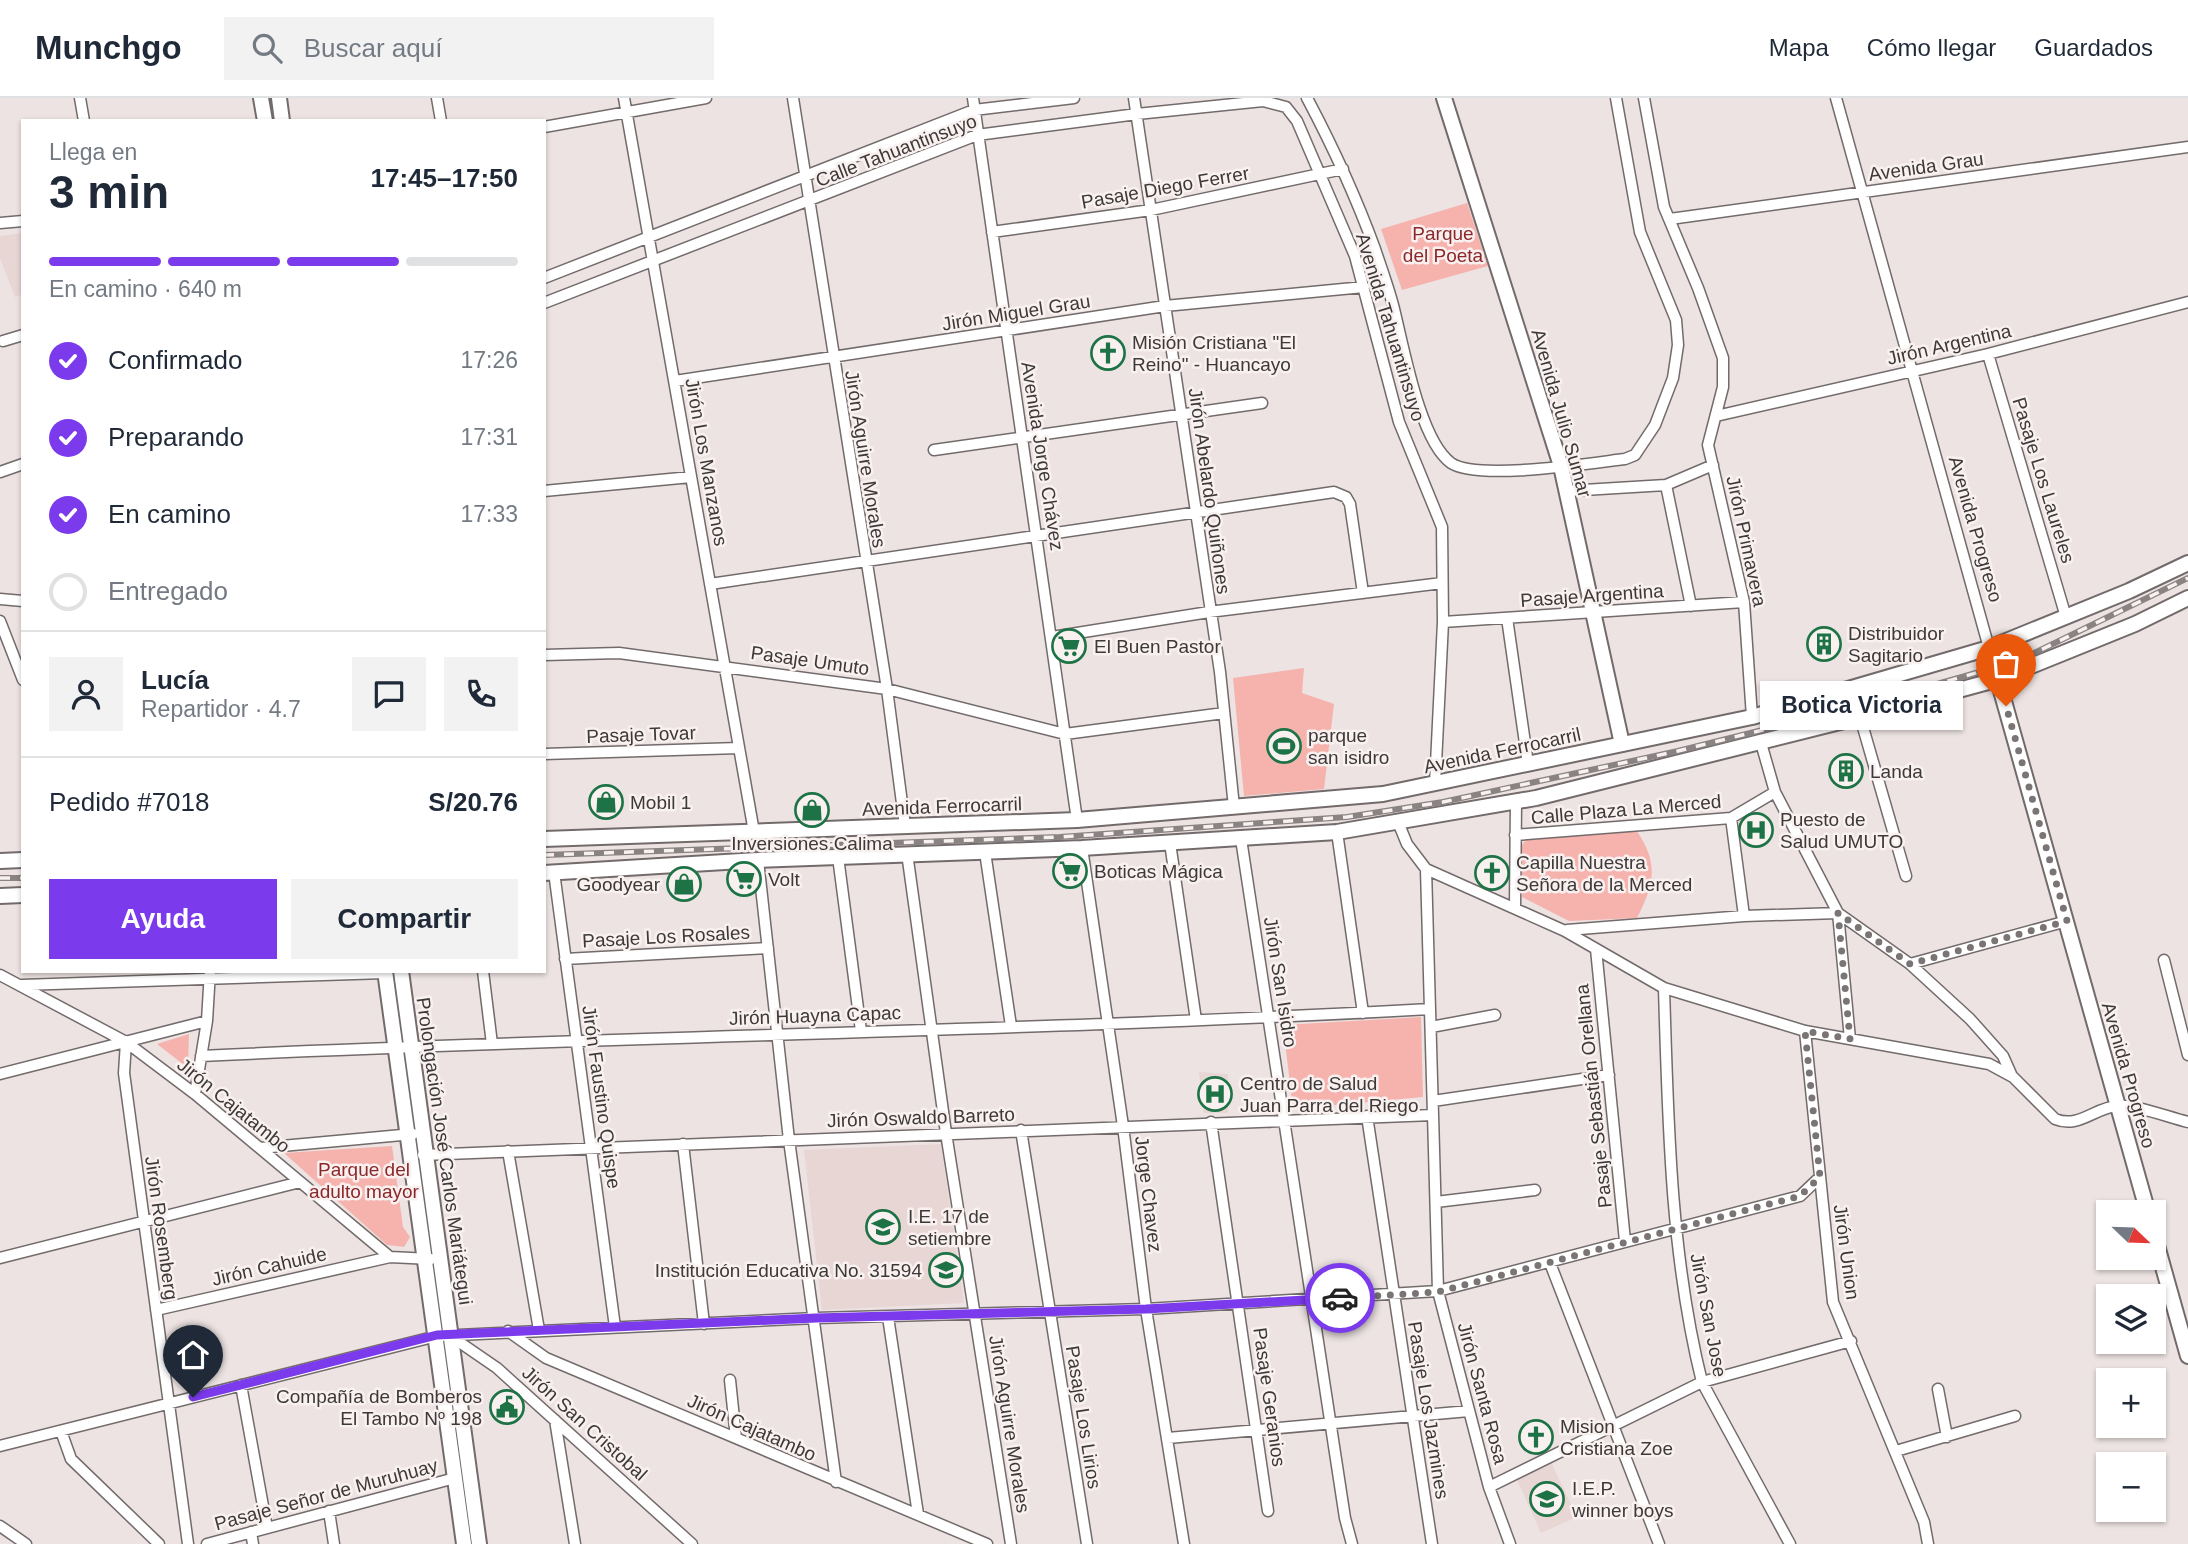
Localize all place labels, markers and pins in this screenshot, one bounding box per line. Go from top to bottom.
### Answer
place label: Misión Cristiana "El Reino" - Huancayo [1132,332,1296,375]
church icon: Misión Cristiana "El Reino" - Huancayo [1089,334,1127,372]
place label: Distribuidor Sagitario [1848,623,1945,666]
building icon: Distribuidor Sagitario [1805,625,1843,663]
supermarket icon: El Buen Pastor [1050,627,1088,665]
pin [1976,634,2036,706]
place label: El Buen Pastor [1094,636,1221,657]
callout: Botica Victoria [1761,682,1964,730]
place label: parque san isidro [1308,725,1389,768]
sports icon: parque san isidro [1265,727,1303,765]
building icon: Landa [1827,752,1865,790]
place label: Landa [1870,761,1923,782]
shop icon: Mobil 1 [587,783,625,821]
shop icon: Inversiones Calima [793,791,831,829]
place label: Mobil 1 [630,792,691,813]
place label: Puesto de Salud UMUTO [1780,809,1903,852]
hospital icon: Puesto de Salud UMUTO [1737,811,1775,849]
place label: Inversiones Calima [731,833,893,854]
supermarket icon: Boticas Mágica [1051,852,1089,890]
place label: Capilla Nuestra Señora de la Merced [1516,852,1692,895]
church icon: Capilla Nuestra Señora de la Merced [1473,854,1511,892]
supermarket icon: Volt [725,860,763,898]
place label: Boticas Mágica [1094,861,1223,882]
shop icon: Goodyear [665,865,703,903]
place label: Volt [768,869,800,890]
place label: Goodyear [577,874,661,895]
place label: Centro de Salud Juan Parra del Riego [1240,1073,1419,1116]
hospital icon: Centro de Salud Juan Parra del Riego [1196,1075,1234,1113]
place label: I.E. 17 de setiembre [908,1206,991,1249]
school or university icon: I.E. 17 de setiembre [864,1208,902,1246]
school or university icon: Institución Educativa No. 31594 [927,1251,965,1289]
place label: Institución Educativa No. 31594 [655,1260,922,1281]
pin [163,1325,223,1397]
place label: Compañía de Bomberos El Tambo Nº 198 [276,1386,482,1429]
public building icon: Compañía de Bomberos El Tambo Nº 198 [488,1388,526,1426]
place label: Mision Cristiana Zoe [1560,1416,1673,1459]
church icon: Mision Cristiana Zoe [1517,1418,1555,1456]
place label: I.E.P. winner boys [1571,1478,1673,1521]
school or university icon: I.E.P. winner boys [1528,1480,1566,1518]

